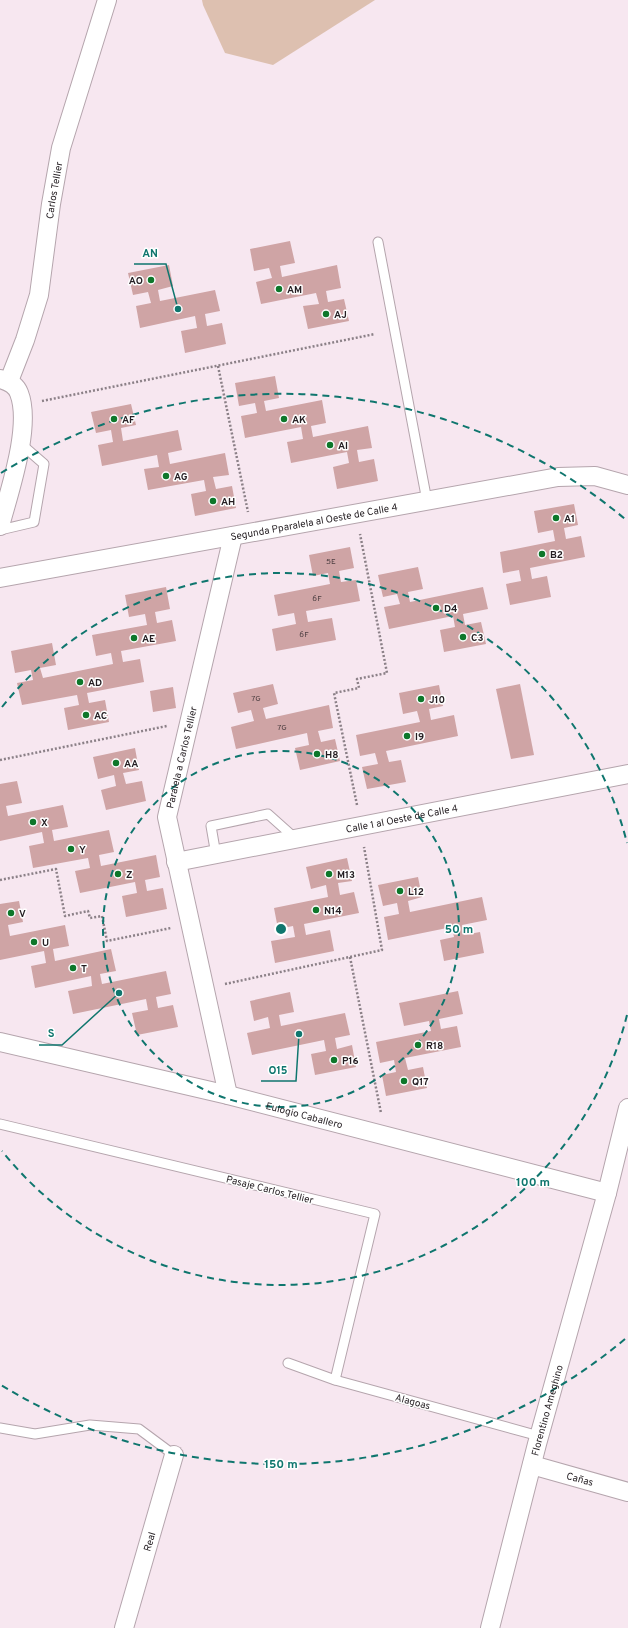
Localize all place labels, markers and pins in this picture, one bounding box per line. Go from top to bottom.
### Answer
callout: AN [134,241,166,264]
place label: AO [129,275,143,288]
marker: AO [146,275,156,285]
marker: AM [274,284,284,294]
place label: AM [287,284,302,297]
marker: AJ [321,309,331,319]
place label: AJ [334,309,347,322]
marker: AF [109,414,119,424]
place label: AF [122,414,135,427]
marker: AK [279,414,289,424]
place label: AK [292,414,306,427]
marker: AI [325,440,335,450]
place label: AI [338,440,348,453]
marker: AG [161,471,171,481]
place label: AG [174,471,188,484]
marker: AH [208,496,218,506]
place label: AH [221,496,235,509]
marker: A1 [551,513,561,523]
place label: A1 [564,513,575,526]
marker: B2 [537,549,547,559]
place label: B2 [550,549,563,562]
marker: D4 [431,603,441,613]
place label: D4 [444,603,458,616]
marker: C3 [458,632,468,642]
place label: C3 [471,632,483,645]
marker: AE [129,633,139,643]
place label: AE [142,633,155,646]
marker: AD [75,677,85,687]
place label: AD [88,677,102,690]
marker: J10 [416,694,426,704]
place label: J10 [429,694,445,707]
marker: AC [81,710,91,720]
place label: AC [94,710,107,723]
marker: I9 [402,731,412,741]
place label: I9 [415,731,424,744]
marker: H8 [312,749,322,759]
place label: H8 [325,749,339,762]
marker: AA [111,758,121,768]
place label: AA [124,758,138,771]
marker: X [28,817,38,827]
place label: X [41,817,48,830]
marker: Y [66,844,76,854]
place label: Y [79,844,86,857]
marker: Z [113,869,123,879]
place label: Z [126,869,132,882]
marker: M13 [324,869,334,879]
place label: M13 [337,869,355,882]
marker: L12 [395,886,405,896]
place label: L12 [408,886,424,899]
marker: N14 [311,905,321,915]
place label: N14 [324,905,342,918]
marker: V [6,908,16,918]
place label: V [19,908,26,921]
centre of rings [274,922,288,936]
marker: U [29,937,39,947]
place label: U [42,937,49,950]
marker: T [68,963,78,973]
place label: T [81,963,87,976]
callout: S [39,1022,62,1045]
marker: R18 [413,1040,423,1050]
place label: R18 [426,1040,443,1053]
marker: P16 [329,1055,339,1065]
place label: P16 [342,1055,359,1068]
callout: O15 [261,1058,296,1081]
marker: Q17 [399,1076,409,1086]
place label: Q17 [412,1076,429,1089]

